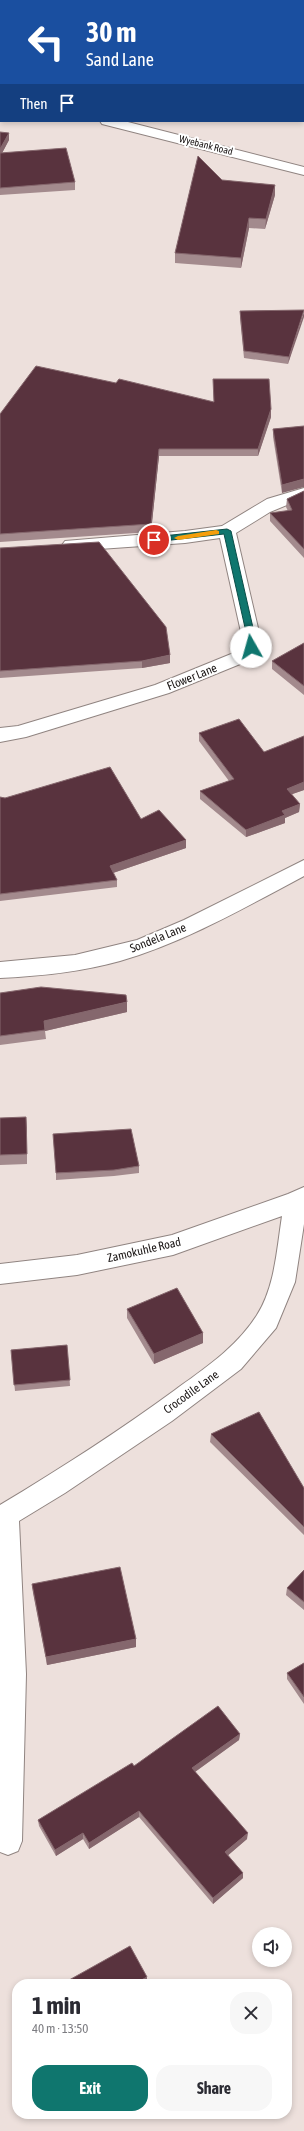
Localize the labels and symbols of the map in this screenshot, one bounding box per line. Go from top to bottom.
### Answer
street label: Wyebank Road [178,133,234,157]
pin [137,523,171,557]
position arrow [230,626,272,668]
street label: Flower Lane [165,661,219,693]
street label: Sondela Lane [128,920,188,956]
street label: Zamokuhle Road [106,1235,182,1265]
street label: Crocodile Lane [161,1367,221,1417]

